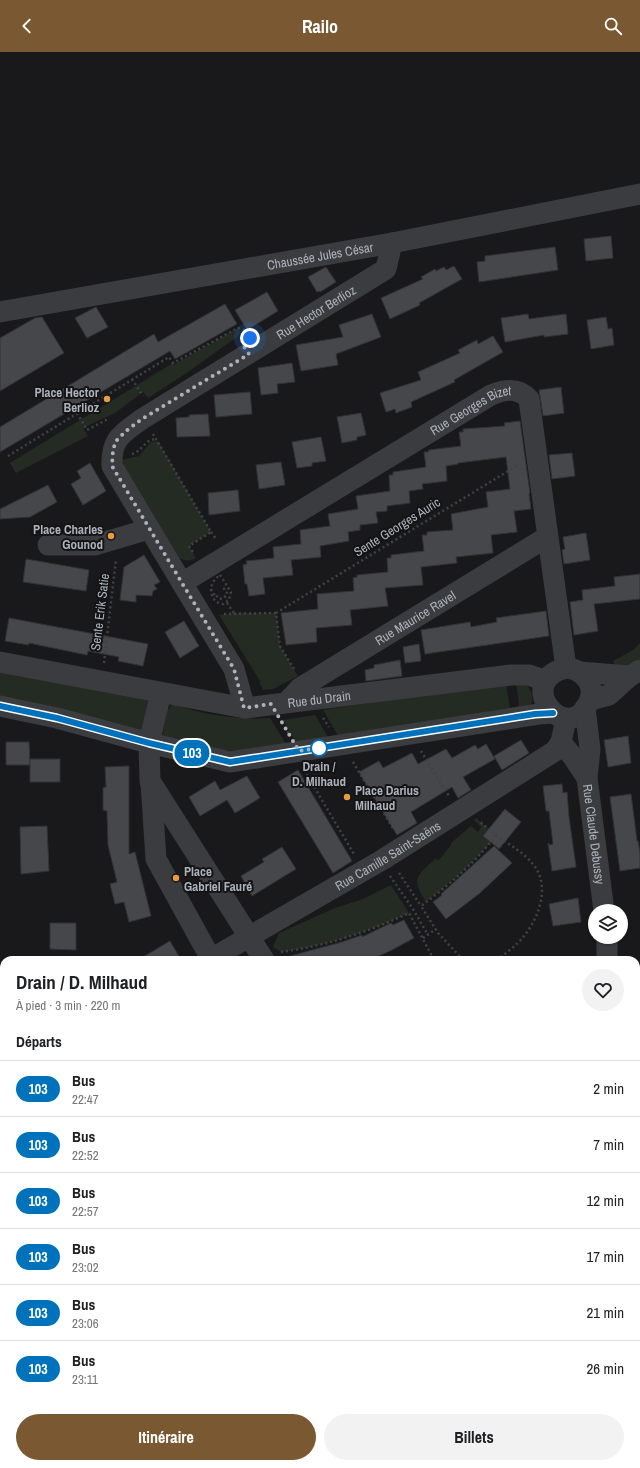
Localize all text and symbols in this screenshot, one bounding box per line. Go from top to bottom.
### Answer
text: Railo [302,14,338,39]
icon: back [16,15,38,37]
icon: search [602,15,624,37]
street label: Chaussée Jules César [266,238,375,273]
street label: Rue Hector Berlioz [273,281,359,343]
your location [240,328,260,348]
street label: Rue Georges Bizet [427,382,511,439]
place label: Place Hector Berlioz [34,384,100,416]
marker: Place Hector Berlioz [102,394,112,404]
street label: Sente Georges Auric [351,494,443,560]
place label: Place Charles Gounod [33,521,103,553]
marker: Place Charles Gounod [106,531,116,541]
street label: Sente Erik Satie [87,572,113,652]
street label: Rue Maurice Ravel [372,587,459,649]
street label: Rue du Drain [287,686,352,711]
marker: Drain / D. Milhaud [310,739,328,757]
line badge: 103 [169,740,215,766]
text: 103 [182,744,202,762]
place label: Drain / D. Milhaud [292,758,346,790]
place label: Place Darius Milhaud [355,782,419,814]
street label: Rue Claude Debussy [579,783,609,886]
marker: Place Darius Milhaud [342,792,352,802]
street label: Rue Camille Saint-Saëns [332,817,444,894]
place label: Place Gabriel Fauré [184,863,252,895]
marker: Place Gabriel Fauré [171,873,181,883]
map controls [588,904,628,944]
button: layers [588,904,628,944]
text: Drain / D. Milhaud [16,969,148,995]
button: heart [582,969,624,1011]
text: À pied · 3 min · 220 m [16,997,120,1014]
text: Départs [16,1031,62,1052]
text: Bus [72,1070,95,1091]
text: 2 min [593,1078,624,1099]
text: 103 [28,1080,48,1098]
text: 22:47 [72,1091,99,1108]
text: Bus [72,1126,95,1147]
text: 7 min [593,1134,624,1155]
text: 103 [28,1136,48,1154]
text: 22:52 [72,1147,99,1164]
text: Bus [72,1182,95,1203]
text: 12 min [586,1190,624,1211]
text: 103 [28,1192,48,1210]
text: 22:57 [72,1203,99,1220]
text: Bus [72,1238,95,1259]
text: 17 min [586,1246,624,1267]
text: 103 [28,1248,48,1266]
text: 23:02 [72,1259,99,1276]
text: Bus [72,1294,95,1315]
text: 21 min [586,1302,624,1323]
text: 103 [28,1304,48,1322]
text: 23:06 [72,1315,99,1332]
text: Bus [72,1350,95,1371]
text: 26 min [586,1358,624,1379]
text: 103 [28,1360,48,1378]
text: 23:11 [72,1371,98,1388]
button: Itinéraire [16,1414,316,1460]
button: Billets [324,1414,624,1460]

